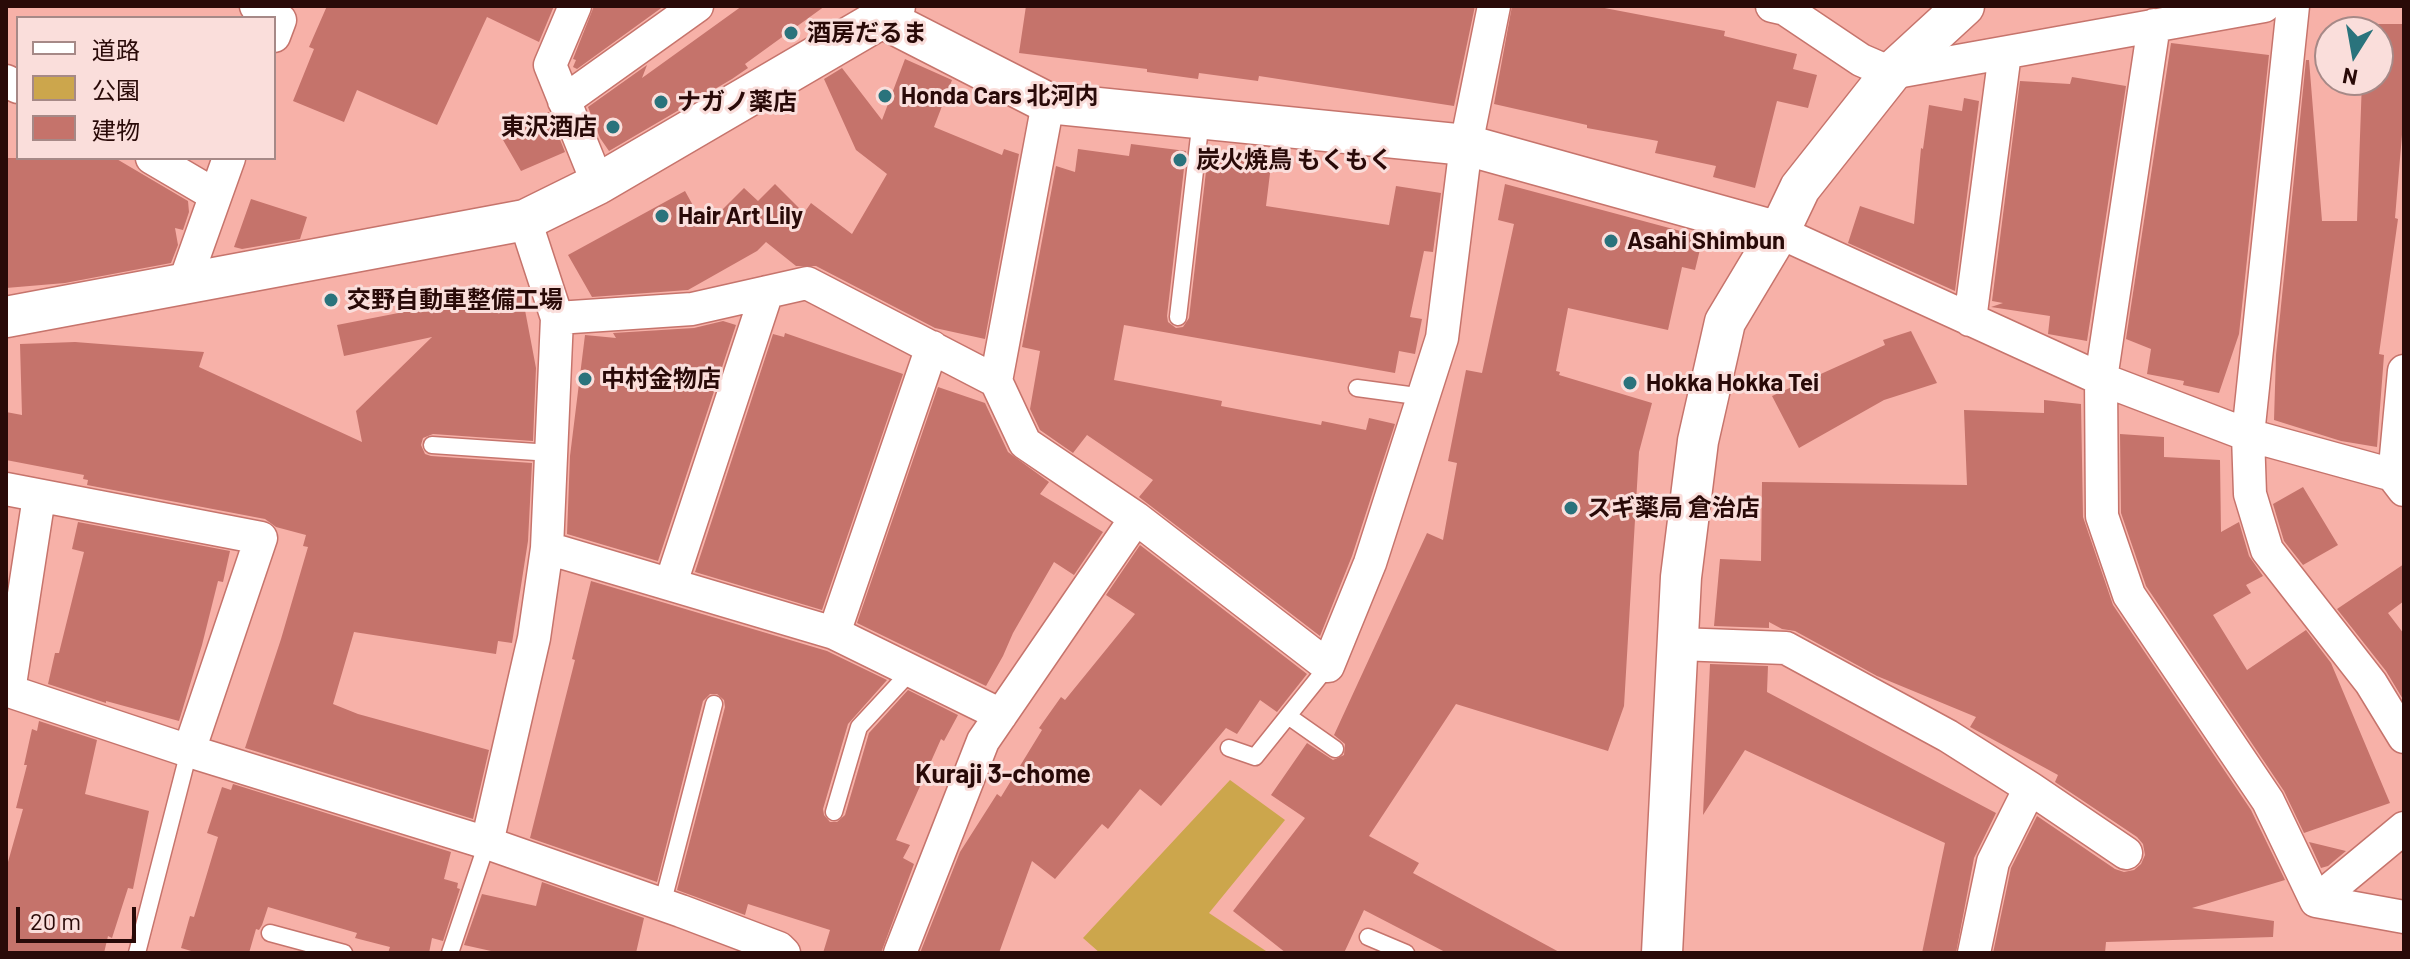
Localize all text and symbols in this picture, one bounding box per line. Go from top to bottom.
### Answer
legend [16,16,276,160]
north arrow [2314,16,2394,96]
place label: 酒房だるま [807,19,927,47]
marker: 酒房だるま [782,24,800,42]
text: 道路 [92,35,140,64]
text: N [2340,63,2359,92]
text: 公園 [92,75,140,104]
place label: Honda Cars 北河内 [901,82,1099,110]
marker: Honda Cars 北河内 [876,87,894,105]
place label: ナガノ薬店 [677,88,797,116]
marker: ナガノ薬店 [652,93,670,111]
place label: 東沢酒店 [501,113,597,141]
text: 建物 [92,115,140,144]
marker: 東沢酒店 [604,118,622,136]
place label: 炭火焼鳥 もくもく [1196,146,1393,174]
marker: 炭火焼鳥 もくもく [1171,151,1189,169]
place label: Hair Art Lily [678,202,803,230]
marker: Hair Art Lily [653,207,671,225]
place label: Asahi Shimbun [1627,227,1785,255]
marker: Asahi Shimbun [1602,232,1620,250]
place label: 交野自動車整備工場 [347,286,563,314]
marker: 交野自動車整備工場 [322,291,340,309]
place label: 中村金物店 [601,365,721,393]
place label: Hokka Hokka Tei [1646,369,1819,397]
marker: 中村金物店 [576,370,594,388]
marker: Hokka Hokka Tei [1621,374,1639,392]
place label: スギ薬局 倉治店 [1587,494,1760,522]
marker: スギ薬局 倉治店 [1562,499,1580,517]
district label: Kuraji 3-chome [915,758,1091,790]
scale bar [20,891,140,941]
text: 20 m [30,906,81,935]

